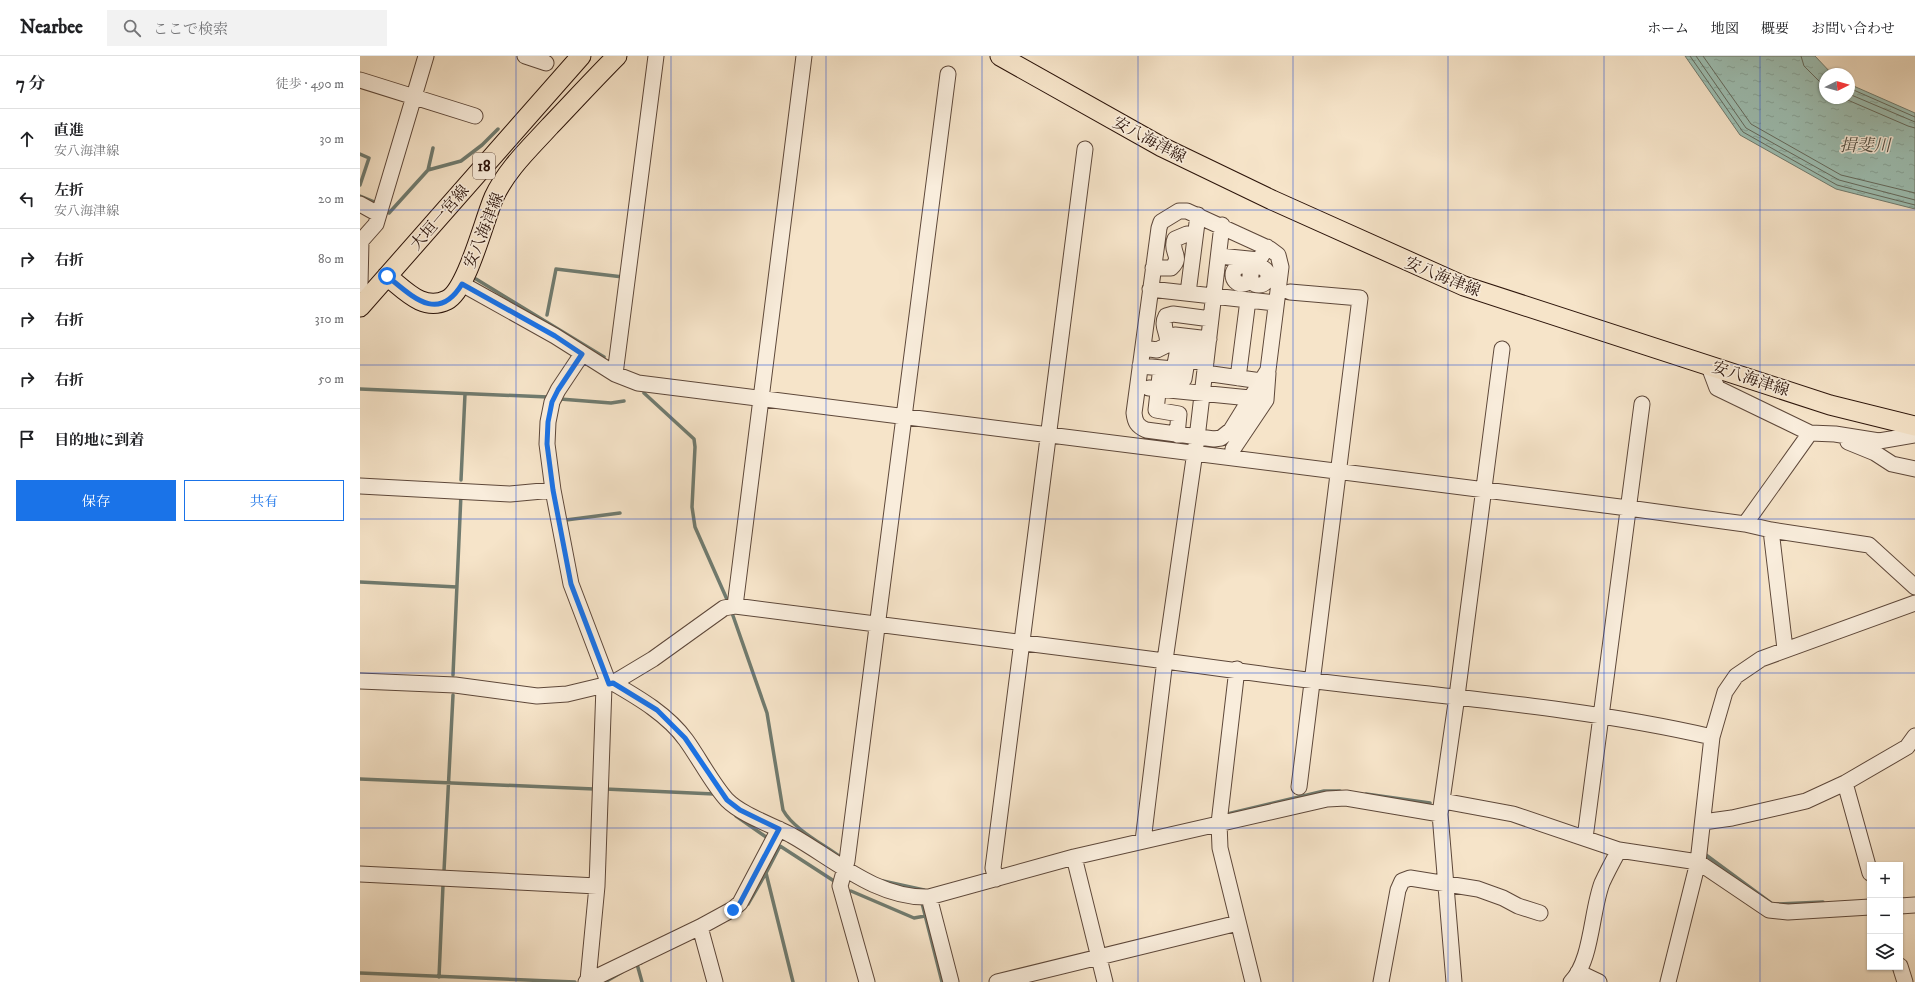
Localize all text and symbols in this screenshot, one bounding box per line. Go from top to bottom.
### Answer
search box [107,10,387,46]
text: Nearbee [20,16,83,39]
icon: search [121,17,143,39]
text: ここで検索 [153,20,228,39]
text: ホーム [1647,20,1689,38]
text: 地図 [1711,20,1739,38]
text: 概要 [1761,20,1789,38]
text: お問い合わせ [1811,20,1895,38]
north arrow [1819,68,1855,104]
text: 7 分 [16,73,46,95]
text: 徒歩 · 490 m [276,76,344,92]
street label: 安八海津線 [1110,112,1190,167]
text: 直進 [54,121,84,140]
icon: ahead [16,128,38,150]
text: 30 m [320,131,344,147]
water label: 揖斐川 [1840,135,1892,157]
text: 安八海津線 [54,143,119,159]
road number: 18 [473,153,495,179]
text: 左折 [54,181,84,200]
street label: 大垣一宮線 [406,181,474,254]
icon: left [16,188,38,210]
street label: 安八海津線 [460,190,508,271]
text: 20 m [318,191,344,207]
text: 安八海津線 [54,203,119,219]
icon: right [16,248,38,270]
text: 右折 [54,251,84,270]
text: 80 m [318,251,344,267]
street label: 安八海津線 [1402,253,1483,301]
route start [378,267,396,285]
icon: right [16,308,38,330]
text: 右折 [54,311,84,330]
text: 310 m [315,311,344,327]
street label: 安八海津線 [1710,357,1792,401]
icon: right [16,368,38,390]
text: 右折 [54,371,84,390]
text: 50 m [318,371,344,387]
icon: arrive [16,428,38,450]
text: 目的地に到着 [54,431,144,450]
button: 保存 [16,480,176,521]
button: 共有 [184,480,344,521]
map controls [1867,862,1903,970]
button: + [1867,862,1903,898]
button: − [1867,898,1903,934]
route end [724,901,742,919]
button: layers [1867,934,1903,970]

